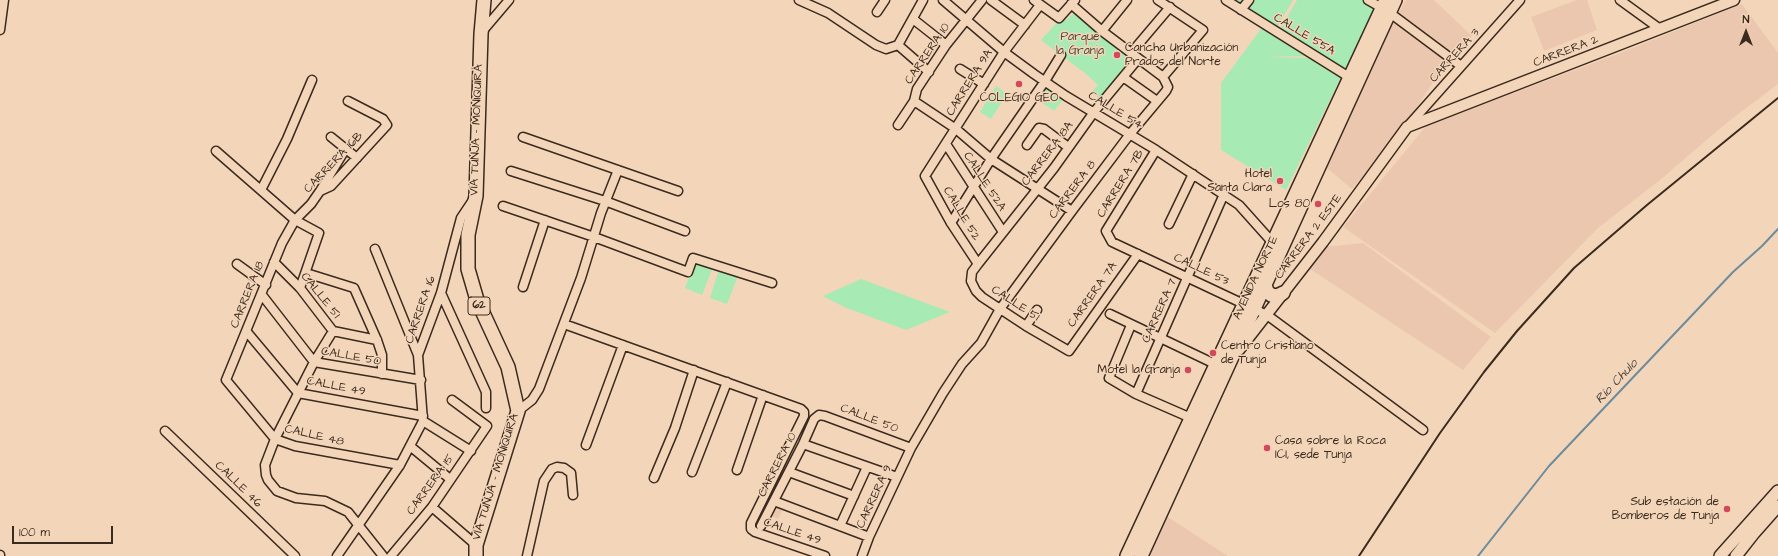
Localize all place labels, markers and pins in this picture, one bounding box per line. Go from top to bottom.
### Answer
place label: Cancha Urbanización Prados del Norte [1125,41,1238,69]
marker: Cancha Urbanización Prados del Norte [1112,50,1122,60]
marker: COLEGIO GEO [1014,79,1024,89]
place label: COLEGIO GEO [980,91,1058,105]
place label: Hotel Santa Clara [1207,167,1272,195]
marker: Hotel Santa Clara [1275,176,1285,186]
place label: Los 80 [1269,197,1310,211]
marker: Los 80 [1313,199,1323,209]
place label: Centro Cristiano de Tunja [1221,339,1313,367]
marker: Centro Cristiano de Tunja [1208,348,1218,358]
place label: Motel la Granja [1097,363,1180,377]
marker: Motel la Granja [1183,365,1193,375]
place label: Casa sobre la Roca ICI, sede Tunja [1275,434,1386,462]
marker: Casa sobre la Roca ICI, sede Tunja [1262,443,1272,453]
place label: Sub estación de Bomberos de Tunja [1612,495,1719,523]
marker: Sub estación de Bomberos de Tunja [1722,504,1732,514]

